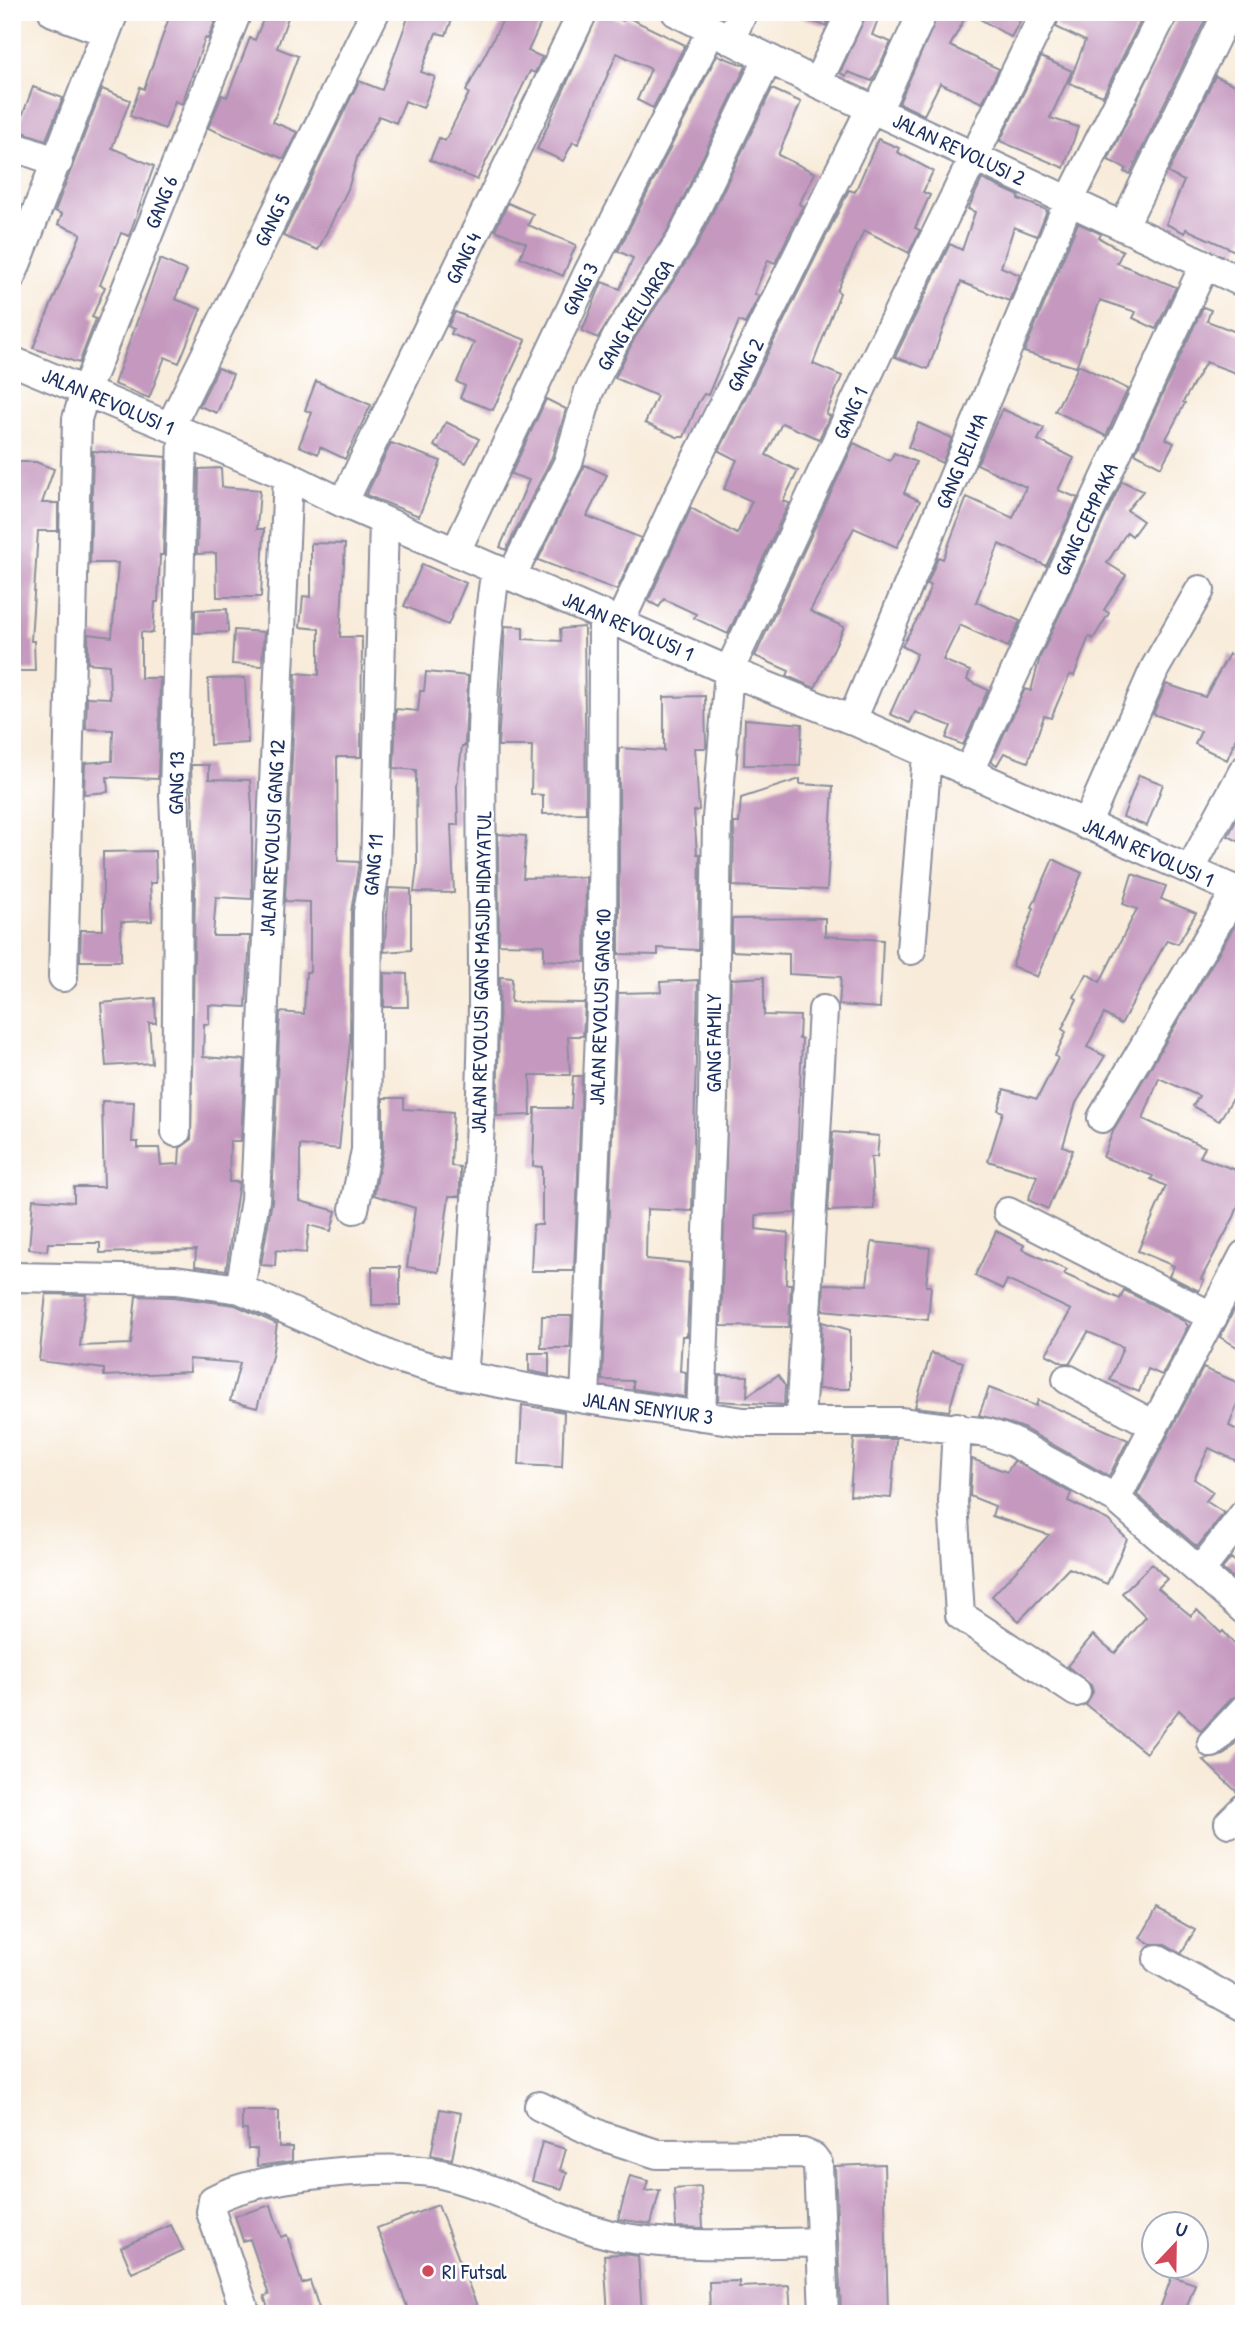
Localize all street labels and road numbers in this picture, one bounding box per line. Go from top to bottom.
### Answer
street label: JALAN REVOLUSI 2 [888,106,1030,192]
street label: GANG 6 [137,171,185,233]
street label: GANG 5 [247,189,297,251]
street label: GANG 4 [438,227,488,289]
street label: GANG KELUARGA [589,254,681,376]
street label: GANG 3 [555,258,605,320]
street label: GANG 2 [719,333,771,397]
street label: JALAN REVOLUSI 1 [38,360,178,442]
street label: GANG 1 [825,382,875,444]
street label: GANG DELIMA [928,409,994,513]
street label: GANG CEMPAKA [1047,458,1125,580]
street label: JALAN REVOLUSI 1 [558,584,698,668]
street label: JALAN REVOLUSI GANG 12 [252,739,292,937]
street label: GANG 13 [161,751,191,815]
street label: JALAN REVOLUSI GANG MASJID HIDAYATUL [464,810,498,1134]
street label: JALAN REVOLUSI 1 [1078,810,1218,894]
street label: GANG 11 [356,833,390,897]
street label: JALAN REVOLUSI GANG 10 [582,908,618,1106]
street label: GANG FAMILY [699,993,728,1093]
street label: JALAN SENYIUR 3 [581,1384,715,1432]

